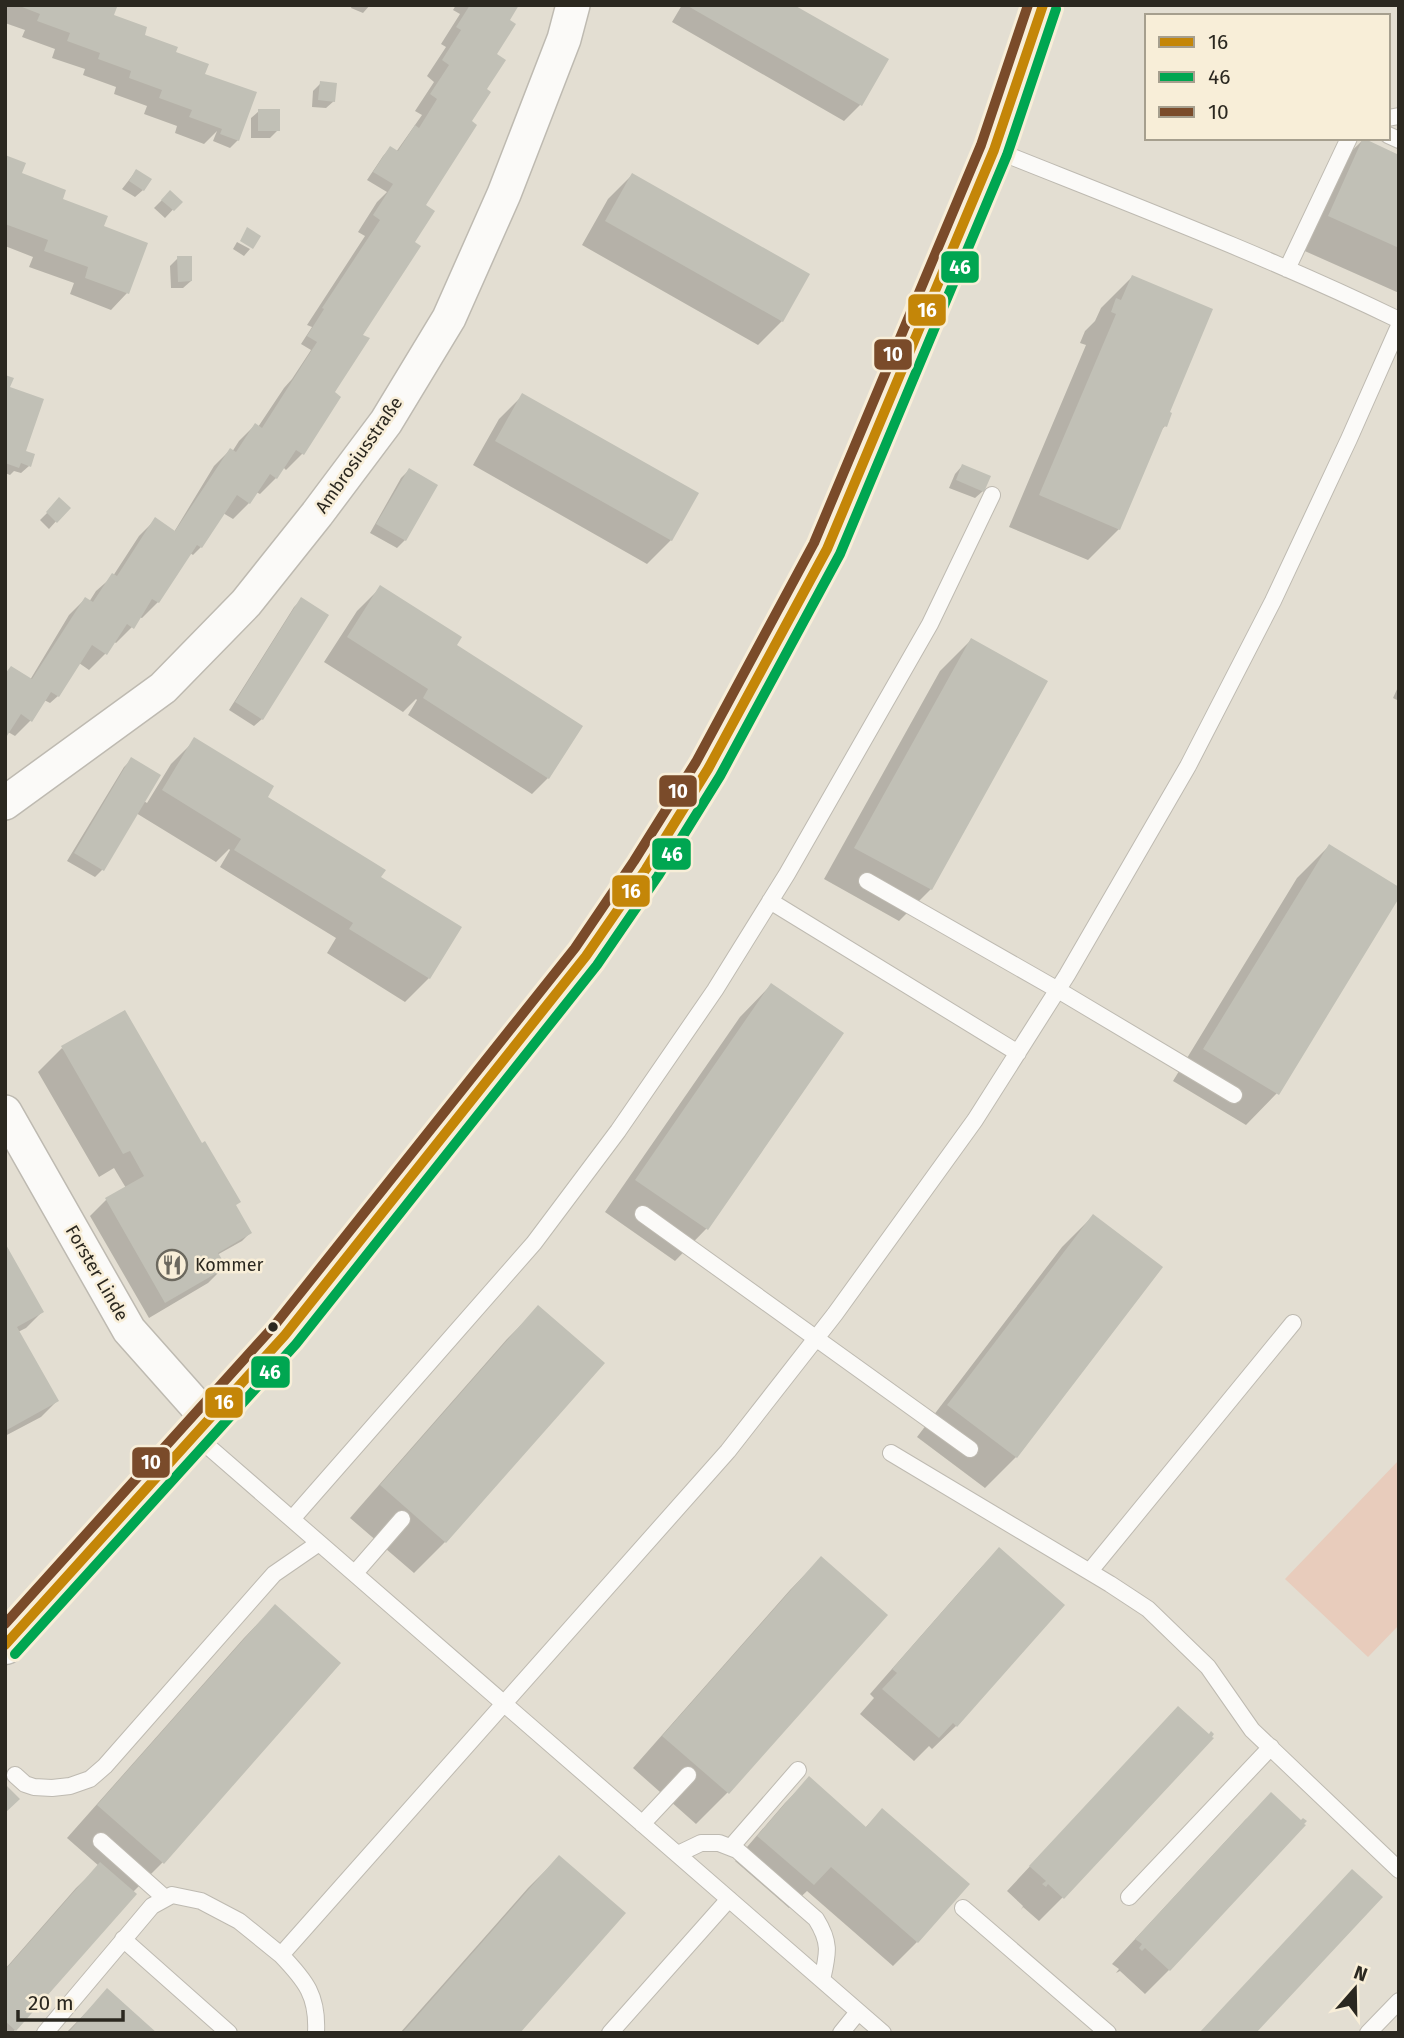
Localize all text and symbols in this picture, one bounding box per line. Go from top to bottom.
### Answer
legend [1145,14,1390,140]
text: 16 [1208,29,1228,55]
text: 46 [1208,64,1230,90]
text: 10 [1208,99,1229,125]
line badge: 46 [940,250,980,284]
text: 46 [949,256,971,279]
line badge: 16 [907,293,947,327]
text: 16 [917,299,937,322]
line badge: 10 [873,338,913,371]
text: 10 [883,343,903,366]
street label: Ambrosiusstraße [311,393,407,517]
line badge: 10 [658,774,698,808]
text: 10 [668,780,688,803]
line badge: 46 [651,837,692,871]
text: 46 [661,843,683,866]
line badge: 16 [611,874,651,908]
text: 16 [621,880,641,903]
street label: Forster Linde [61,1221,133,1325]
restaurant icon: Kommer [155,1248,189,1282]
place label: Kommer [195,1254,264,1276]
unlabelled marker [266,1320,280,1334]
line badge: 46 [250,1355,291,1389]
text: 46 [259,1361,281,1384]
line badge: 16 [204,1386,244,1419]
text: 16 [214,1391,234,1414]
line badge: 10 [131,1446,171,1479]
text: 10 [141,1451,161,1474]
north arrow [1320,1954,1390,2024]
text: N [1351,1961,1371,1986]
scale bar [18,1979,122,2023]
text: 20 m [28,1990,74,2016]

